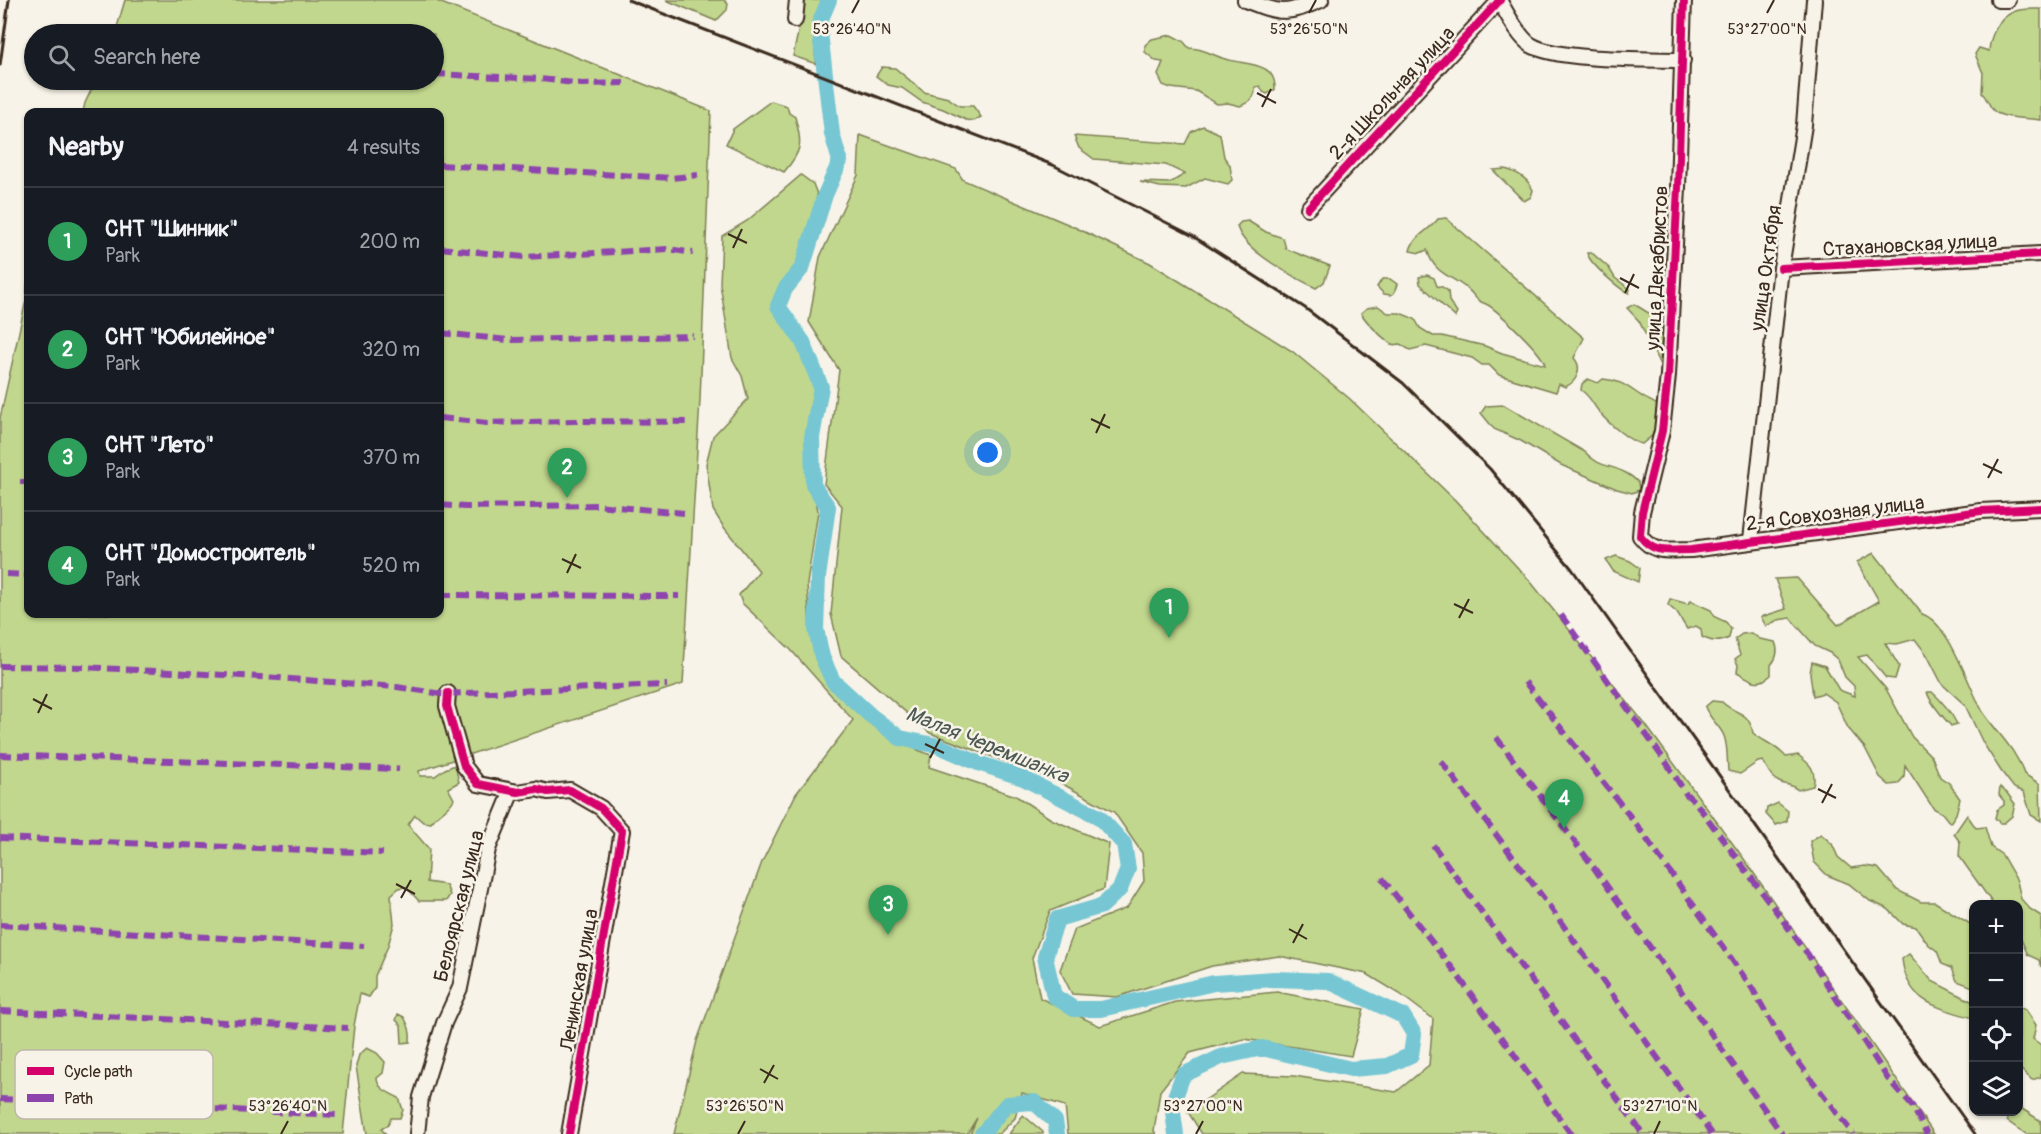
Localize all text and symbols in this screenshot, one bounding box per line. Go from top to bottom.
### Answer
text: 53°26'40"N [813,20,891,39]
text: 53°26'50"N [1270,20,1348,39]
text: 53°27'00"N [1727,20,1807,39]
street label: 2-я Школьная улица [1324,21,1460,165]
search box [24,24,444,90]
icon: search [45,41,78,74]
text: Search here [93,43,200,71]
text: Nearby [48,131,124,163]
text: 4 results [347,135,420,160]
street label: улица Декабристов [1640,185,1674,352]
street label: улица Октября [1745,203,1787,334]
text: СНТ "Шинник" [105,215,238,243]
street label: Стахановская улица [1822,228,1998,262]
text: 1 [64,229,71,254]
text: 200 m [359,229,420,254]
text: Park [105,243,140,268]
text: СНТ "Юбилейное" [105,323,275,351]
text: 2 [62,337,73,362]
text: 320 m [362,337,420,362]
text: Park [105,351,140,376]
text: СНТ "Лето" [105,431,214,459]
your location [973,438,1002,467]
text: 3 [62,445,73,470]
text: 370 m [363,445,420,470]
pin: 2 [548,448,586,498]
text: Park [105,459,140,484]
street label: 2-я Совхозная улица [1744,490,1926,536]
text: СНТ "Домостроитель" [105,539,316,567]
text: 4 [62,553,73,578]
text: 520 m [362,553,420,578]
text: Park [105,567,140,592]
pin: 1 [1150,588,1188,638]
water label: Малая Черемшанка [902,700,1073,790]
pin: 4 [1544,780,1584,829]
street label: Белоярская улица [428,828,490,984]
pin: 3 [868,886,908,935]
map controls [1969,900,2023,1116]
button: + [1969,900,2023,954]
street label: Ленинская улица [554,907,604,1054]
button: − [1969,954,2023,1008]
button: locate [1969,1008,2023,1062]
legend [15,1050,213,1119]
text: Cycle path [64,1062,132,1082]
button: layers [1969,1062,2023,1116]
text: Path [64,1089,93,1109]
text: 53°26'40"N [249,1097,327,1116]
text: 53°26'50"N [706,1097,784,1116]
text: 53°27'00"N [1163,1097,1243,1116]
text: 53°27'10"N [1623,1097,1697,1116]

